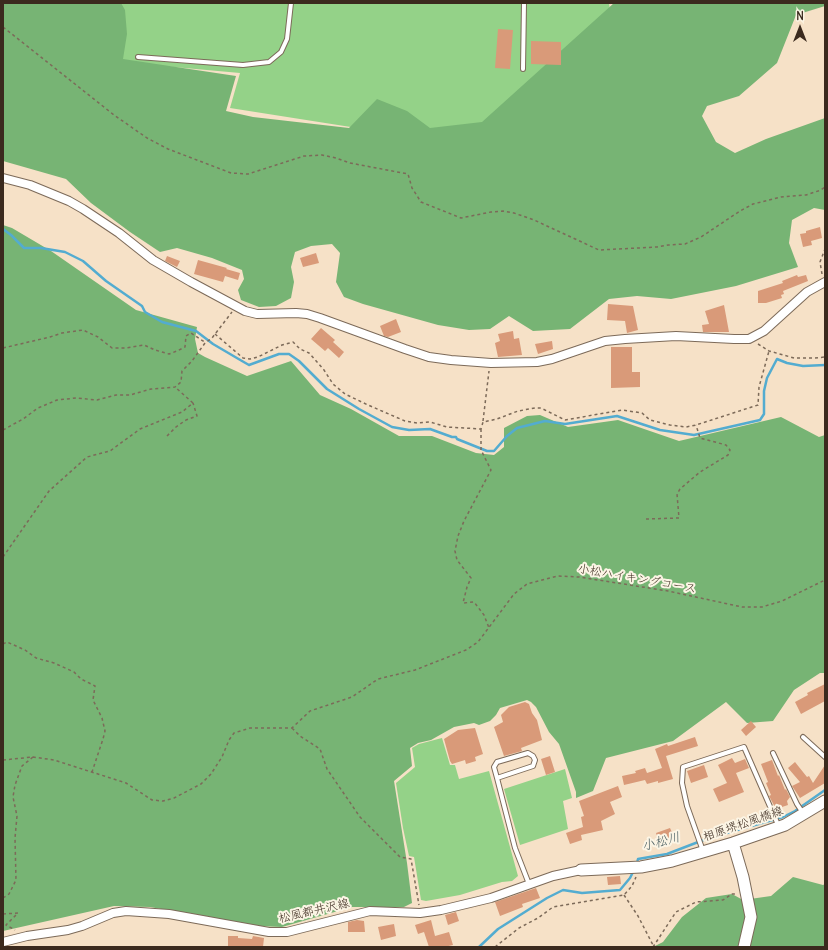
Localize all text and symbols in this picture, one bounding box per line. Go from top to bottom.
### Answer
north arrow [780,8,820,48]
text: N [796,9,804,23]
street label: 小松ハイキングコース [577,561,697,597]
street label: 相原堺松風橋線 [701,804,785,844]
water label: 小松川 [640,829,682,855]
street label: 松風都井沢線 [277,896,351,926]

